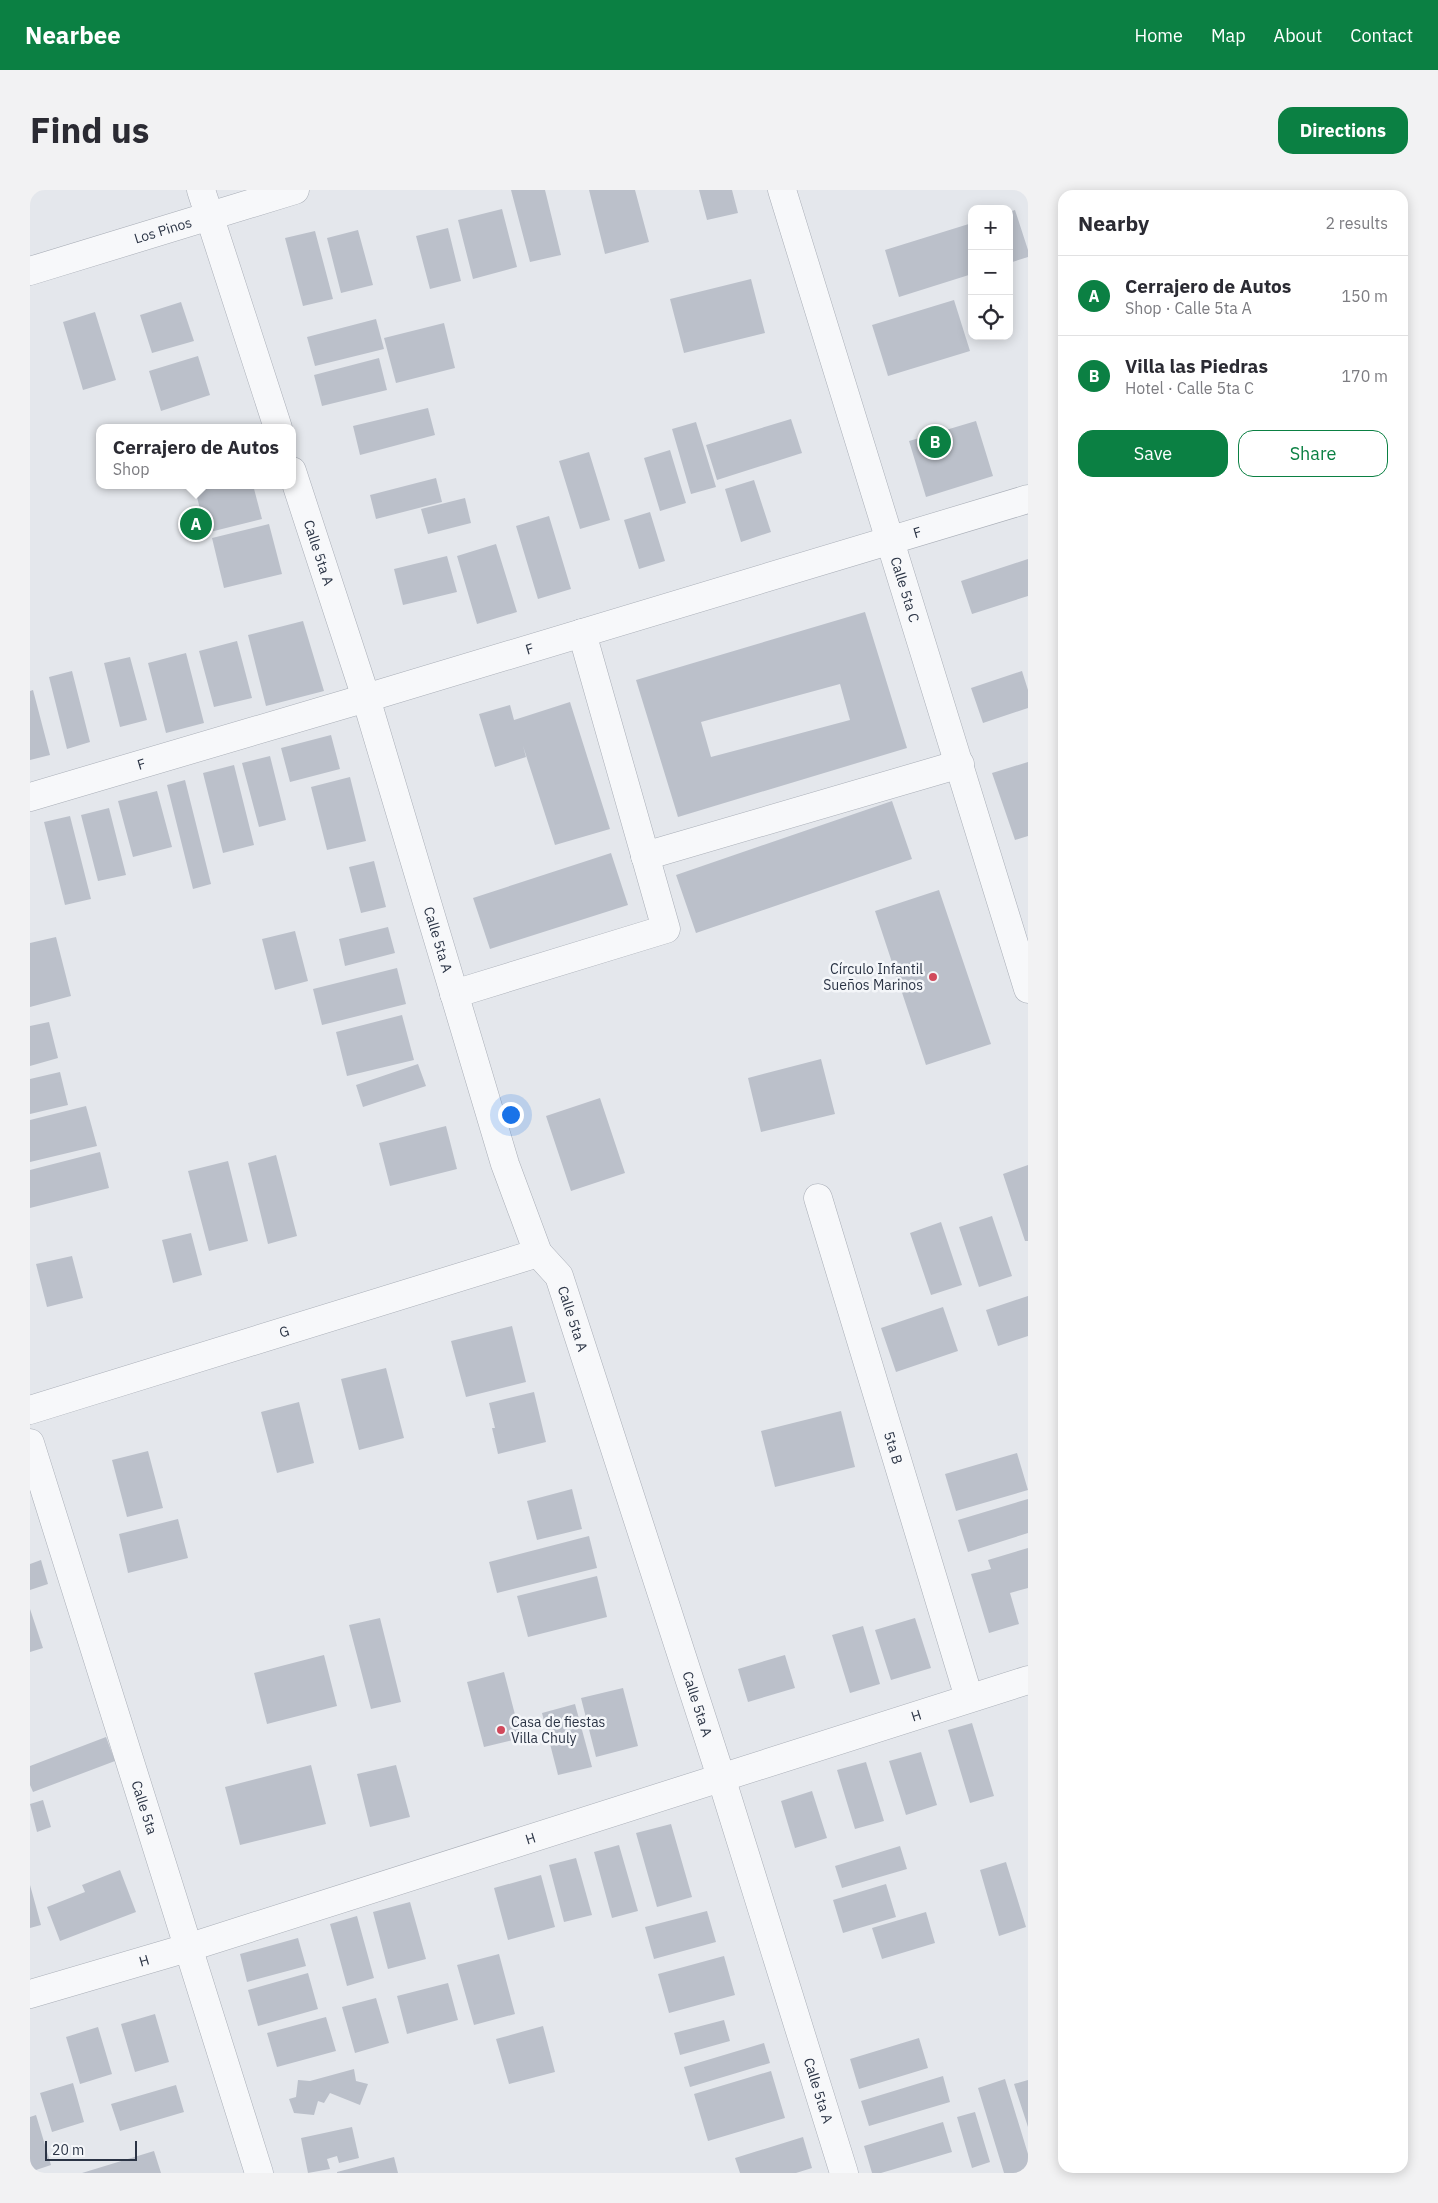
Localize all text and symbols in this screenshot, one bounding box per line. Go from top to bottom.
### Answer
text: Nearbee [25,19,121,51]
text: Home [1135,24,1183,47]
text: Map [1211,24,1246,47]
text: About [1274,24,1322,47]
text: Contact [1350,24,1413,47]
text: Find us [30,107,149,153]
button: Directions [1278,107,1408,154]
map controls [968,205,1013,340]
button: + [968,205,1013,250]
text: Nearby [1078,209,1149,237]
street label: Los Pinos [132,213,194,248]
text: 2 results [1325,213,1388,233]
button: − [968,250,1013,295]
text: Cerrajero de Autos [1125,274,1291,298]
text: A [1089,286,1099,306]
text: 150 m [1341,286,1388,306]
button: locate [968,295,1013,340]
text: Shop · Calle 5ta A [1125,298,1252,318]
text: Villa las Piedras [1125,354,1268,378]
text: B [1089,366,1099,386]
text: 170 m [1341,366,1388,386]
text: Hotel · Calle 5ta C [1125,378,1254,398]
pin: B [919,423,951,461]
popup [96,424,296,489]
button: Save [1078,430,1228,477]
button: Share [1238,430,1388,477]
text: Cerrajero de Autos [113,435,279,459]
text: Shop [113,459,149,479]
pin: A [180,505,212,543]
street label: Calle 5ta A [300,518,338,588]
street label: F [911,522,924,542]
street label: Calle 5ta C [886,555,924,625]
street label: F [523,639,536,659]
street label: F [135,754,148,774]
street label: Calle 5ta A [420,905,456,975]
place label: Círculo Infantil Sueños Marinos [823,960,923,994]
marker: Círculo Infantil Sueños Marinos [927,971,939,983]
your location [498,1102,524,1128]
street label: Calle 5ta A [554,1284,592,1354]
street label: G [277,1321,291,1341]
street label: 5ta B [880,1429,907,1466]
street label: Calle 5ta A [678,1669,716,1739]
street label: H [909,1706,924,1726]
place label: Casa de fiestas Villa Chuly [511,1713,606,1747]
marker: Casa de fiestas Villa Chuly [495,1724,507,1736]
street label: Calle 5ta [127,1778,161,1837]
street label: H [523,1828,538,1849]
street label: H [137,1951,151,1971]
street label: Calle 5ta A [800,2055,837,2126]
scale bar [45,2138,138,2161]
text: 20 m [52,2141,84,2159]

